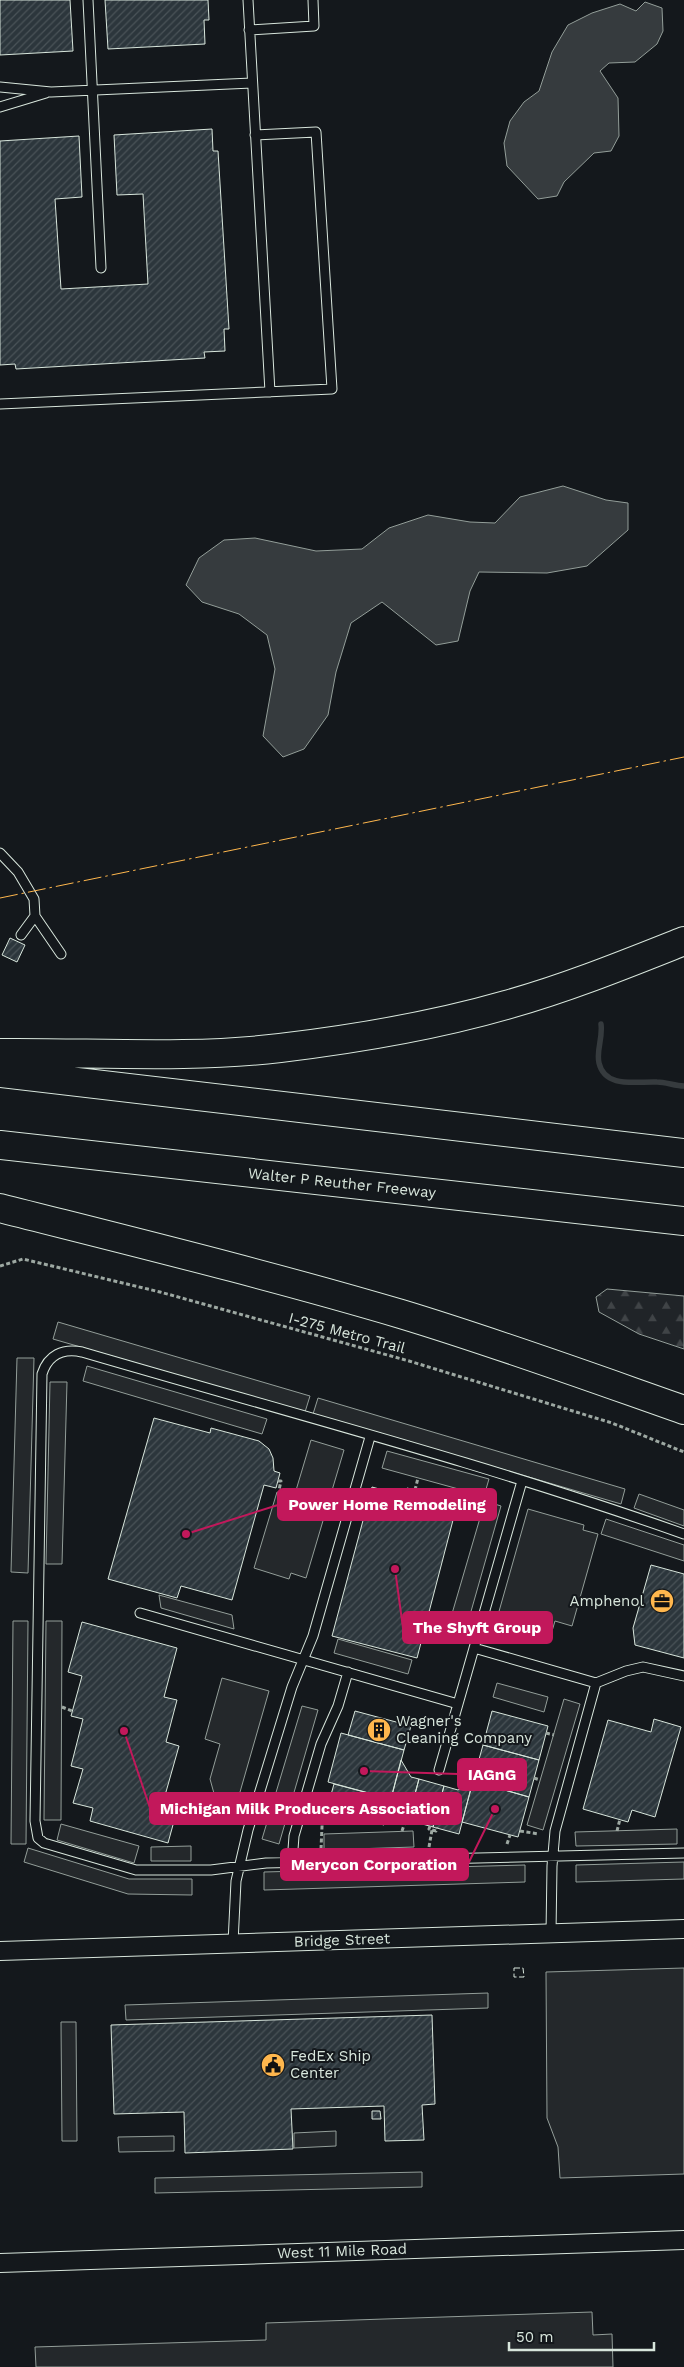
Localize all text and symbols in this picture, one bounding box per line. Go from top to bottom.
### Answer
street label: Walter P Reuther Freeway [247,1164,437,1202]
street label: I-275 Metro Trail [287,1309,408,1357]
callout: Power Home Remodeling [278,1489,496,1520]
text: Power Home Remodeling [288,1495,486,1514]
office icon: Amphenol [649,1588,675,1614]
place label: Amphenol [570,1592,644,1610]
callout: The Shyft Group [403,1612,552,1643]
text: The Shyft Group [413,1618,541,1637]
place label: Wagner's Cleaning Company [396,1712,532,1747]
building icon: Wagner's Cleaning Company [366,1717,392,1743]
callout: IAGnG [458,1759,526,1790]
text: IAGnG [468,1765,516,1784]
callout: Michigan Milk Producers Association [150,1793,461,1824]
text: Michigan Milk Producers Association [160,1799,450,1818]
callout: Merycon Corporation [281,1849,468,1880]
text: Merycon Corporation [291,1855,457,1874]
street label: Bridge Street [294,1929,391,1951]
place label: FedEx Ship Center [290,2047,371,2082]
public building icon: FedEx Ship Center [260,2052,286,2078]
street label: West 11 Mile Road [277,2240,407,2262]
scale bar [509,2320,654,2352]
text: 50 m [516,2328,553,2346]

